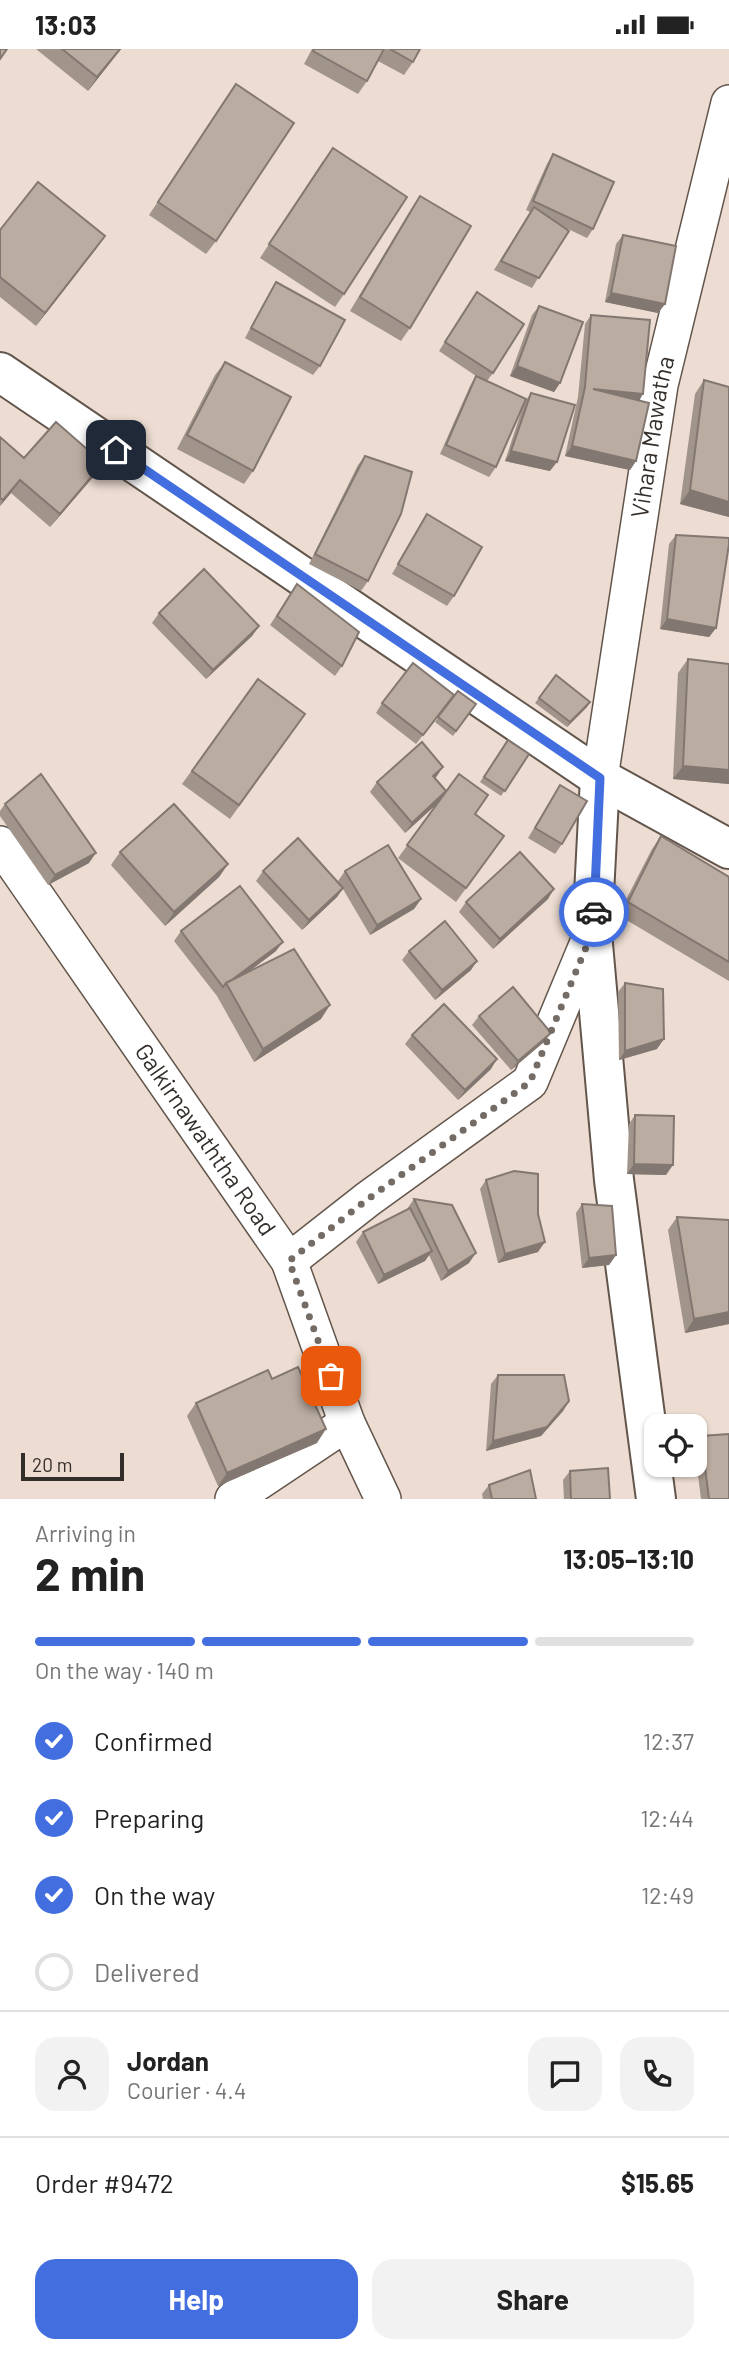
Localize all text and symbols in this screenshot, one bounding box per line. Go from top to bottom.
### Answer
text: 13:03 [35,9,97,40]
street label: Vihara Mawatha [624,353,680,520]
pin [86,420,146,480]
icon: home [97,431,135,469]
courier [559,877,629,947]
icon: car [575,893,613,931]
street label: Galkirnawaththa Road [130,1037,283,1241]
pin [301,1346,361,1406]
icon: bag [312,1357,350,1395]
map controls [644,1414,707,1477]
button: locate [644,1414,707,1477]
scale bar [21,1450,124,1482]
text: 20 m [32,1453,72,1476]
text: Arriving in [35,1519,136,1547]
text: 13:05–13:10 [563,1543,694,1574]
text: 2 min [35,1545,145,1600]
text: On the way · 140 m [35,1656,214,1684]
icon: check [35,1722,73,1760]
text: Confirmed [94,1725,213,1756]
text: 12:37 [643,1727,694,1755]
icon: check [35,1799,73,1837]
text: Preparing [94,1802,204,1833]
text: 12:44 [640,1804,694,1832]
icon: check [35,1876,73,1914]
text: On the way [94,1879,215,1910]
text: 12:49 [641,1881,694,1909]
text: Delivered [94,1956,200,1987]
button: person [35,2037,109,2111]
button: chat [528,2037,602,2111]
button: phone [620,2037,694,2111]
text: Jordan [127,2045,209,2076]
text: Courier · 4.4 [127,2076,246,2104]
text: Order #9472 [35,2167,174,2198]
text: $15.65 [621,2167,694,2198]
button: Help [35,2259,358,2339]
button: Share [372,2259,694,2339]

